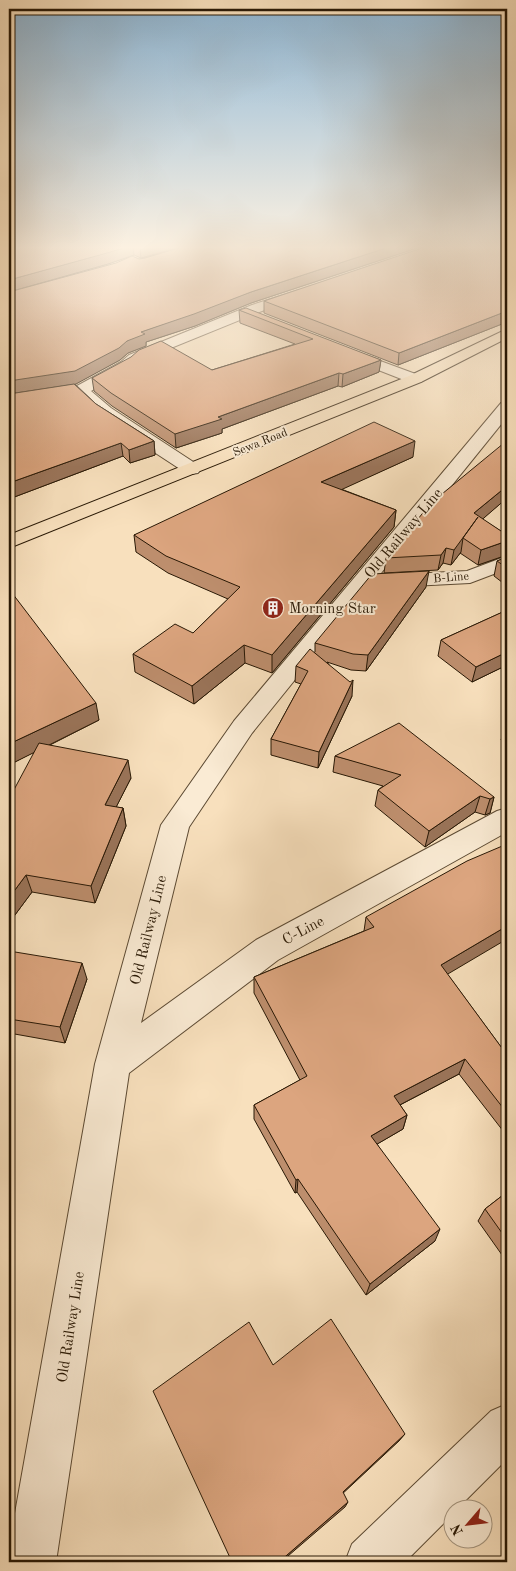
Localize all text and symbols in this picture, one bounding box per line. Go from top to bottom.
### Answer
street label: Sewa Road [231,427,289,459]
street label: Old Railway Line [362,486,446,582]
street label: B-Line [433,570,470,586]
building icon: Morning Star [261,596,285,620]
place label: Morning Star [289,602,376,617]
street label: Old Railway Line [129,874,170,987]
street label: C-Line [280,914,327,948]
street label: Old Railway Line [55,1270,88,1384]
north arrow [444,1498,494,1548]
text: N [449,1521,466,1538]

